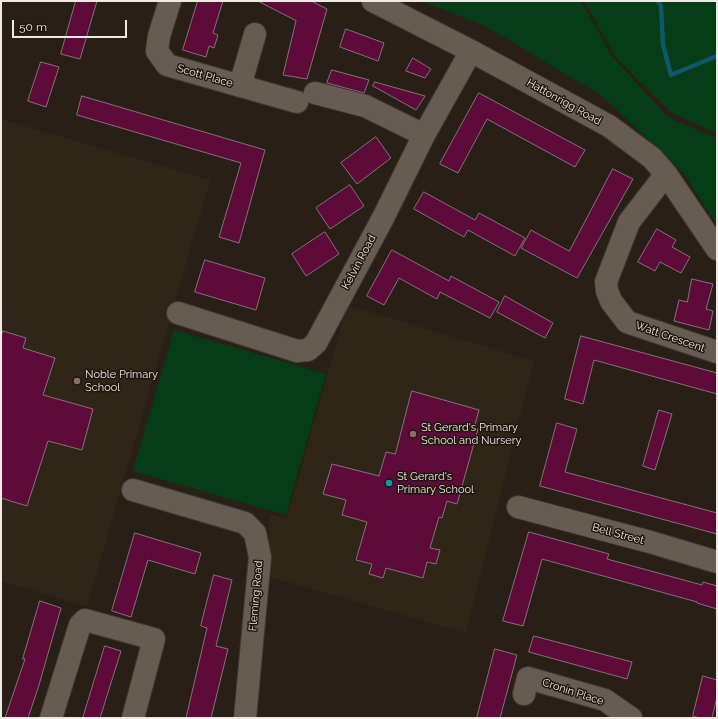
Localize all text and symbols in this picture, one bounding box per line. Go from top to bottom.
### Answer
scale bar [14,12,129,38]
text: 50 m [19,20,47,34]
street label: Scott Place [176,62,234,90]
street label: Hattonrigg Road [524,76,604,128]
street label: Kelvin Road [339,232,379,292]
street label: Watt Crescent [634,319,706,355]
place label: Noble Primary School [85,368,158,394]
marker: Noble Primary School [72,376,82,386]
place label: St Gerard's Primary School and Nursery [421,421,522,447]
marker: St Gerard's Primary School and Nursery [408,429,418,439]
place label: St Gerard's Primary School [397,470,474,496]
marker: St Gerard's Primary School [384,478,394,488]
street label: Bell Street [591,521,645,547]
street label: Fleming Road [246,560,266,632]
street label: Cronin Place [540,676,606,708]

